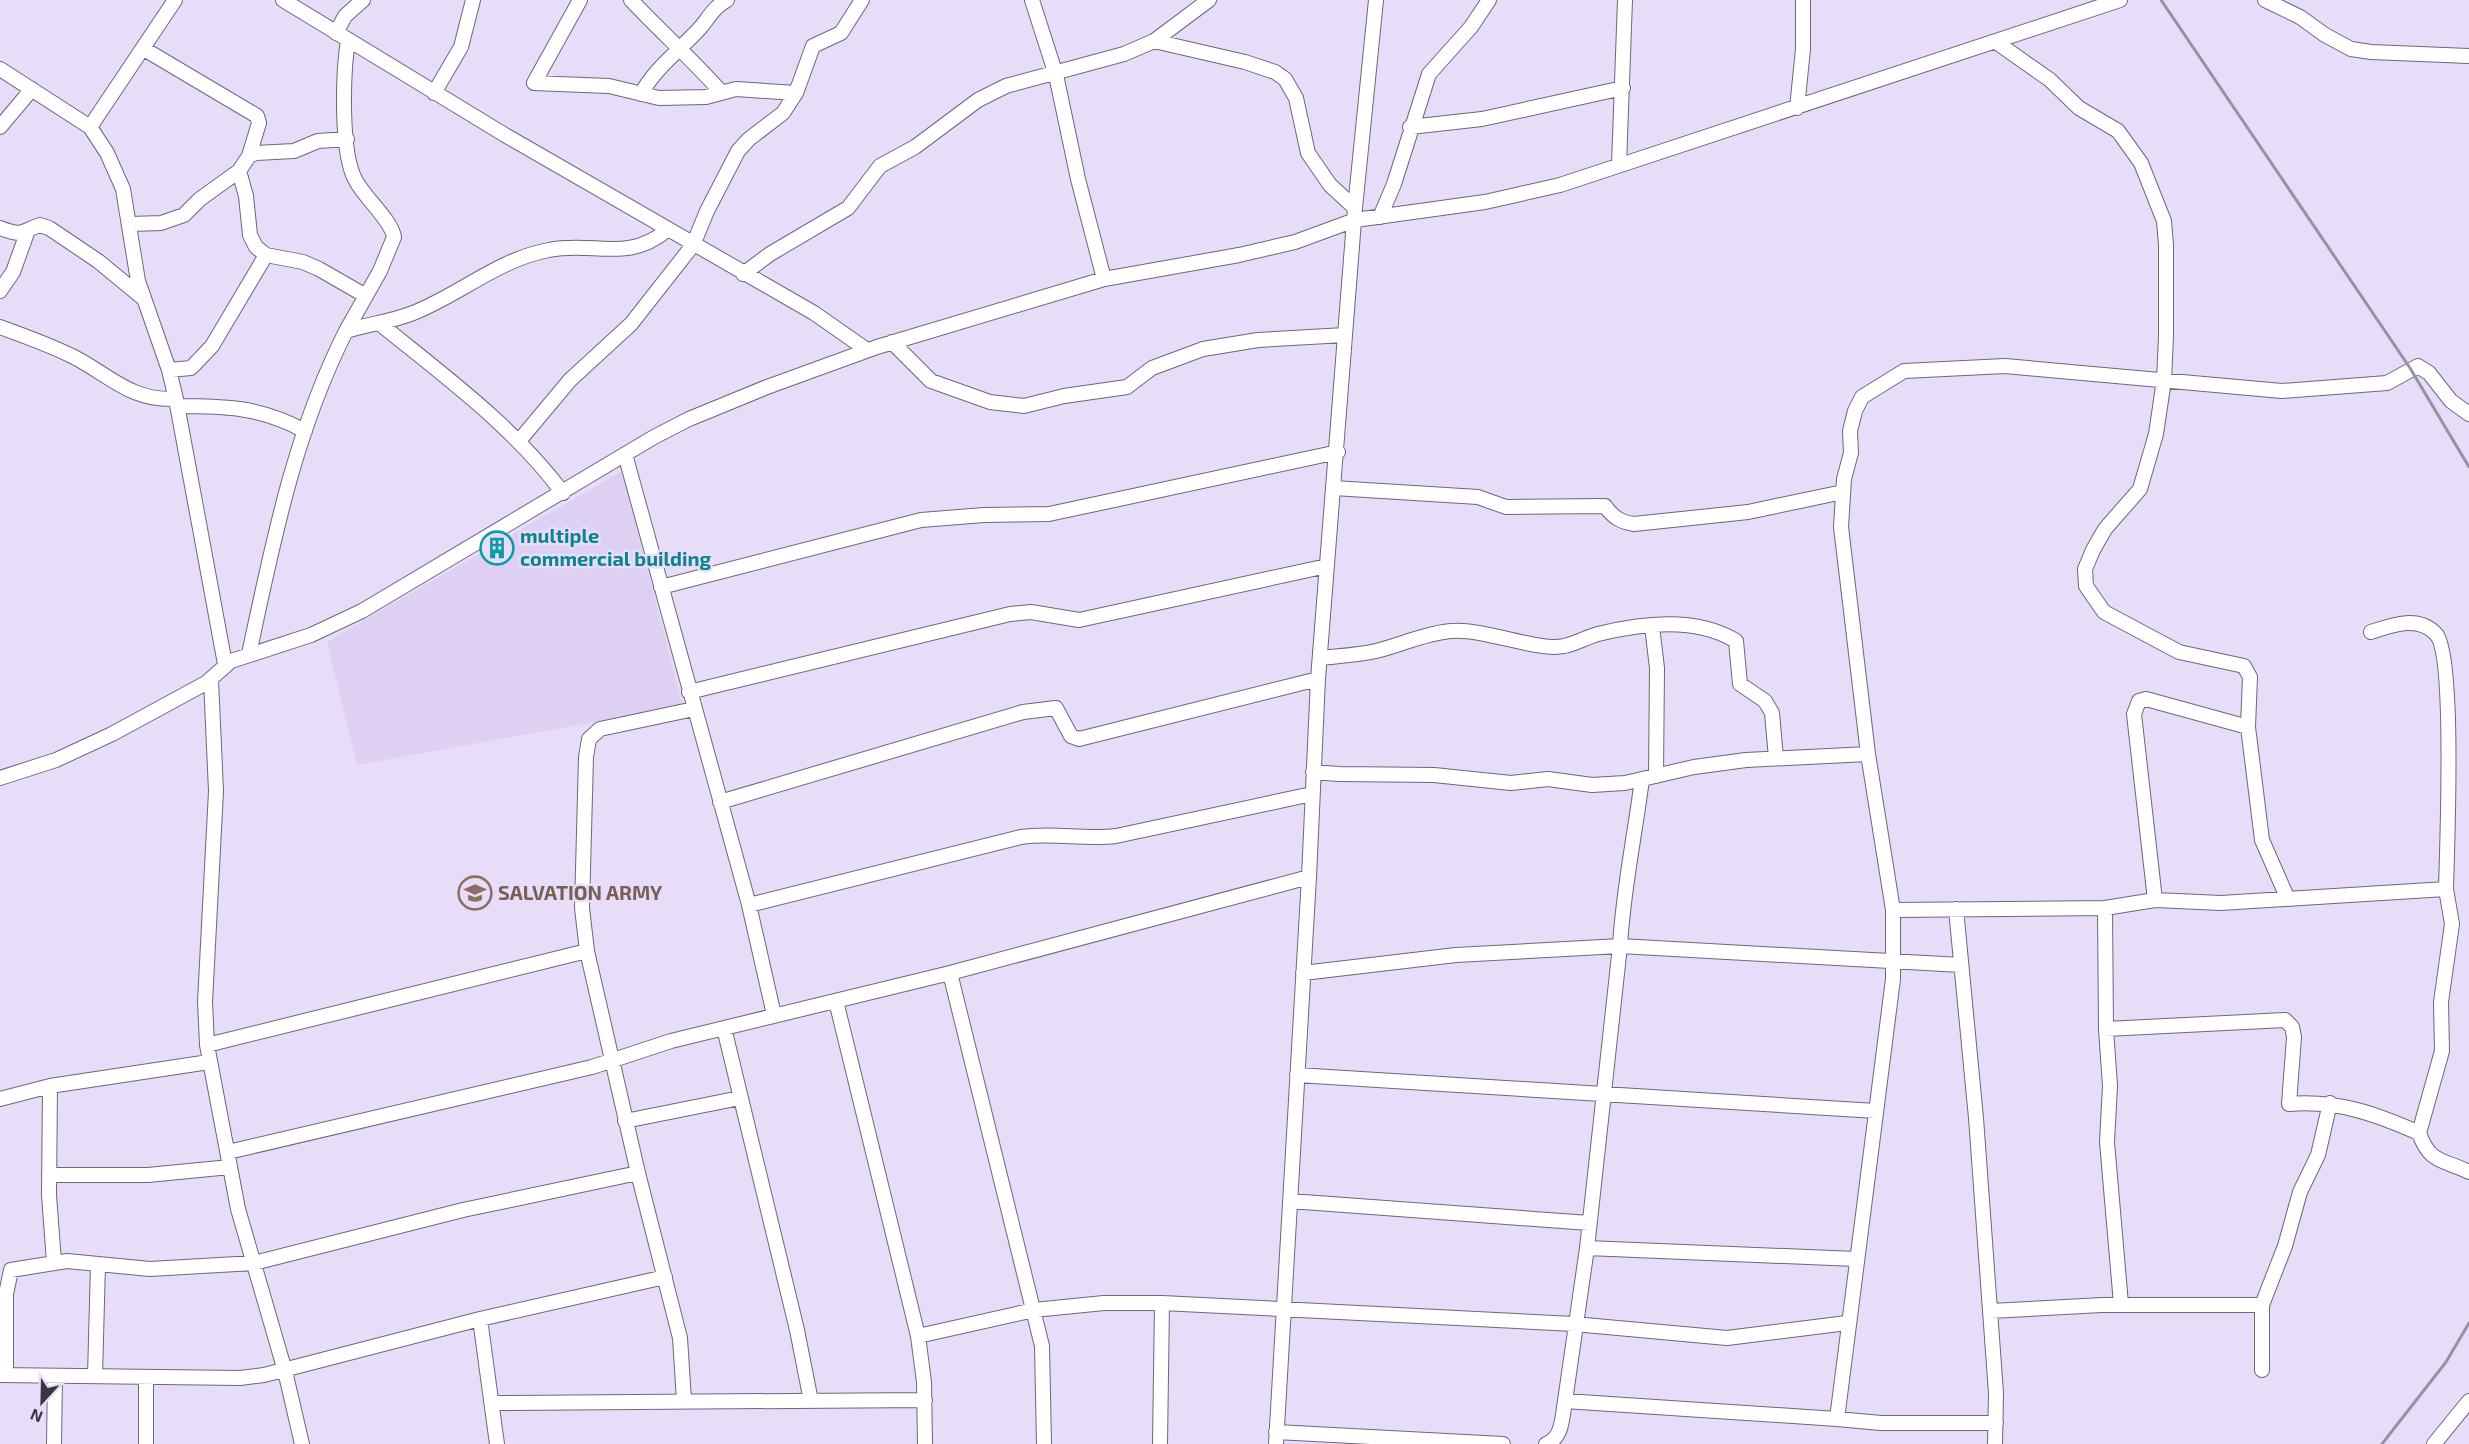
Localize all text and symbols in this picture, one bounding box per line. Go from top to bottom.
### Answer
place label: multiple commercial building [520,523,712,570]
building icon: multiple commercial building [479,530,515,566]
school or university icon: SALVATION ARMY [457,875,493,911]
place label: SALVATION ARMY [498,880,663,904]
north arrow [12,1372,72,1432]
text: N [27,1405,45,1427]

